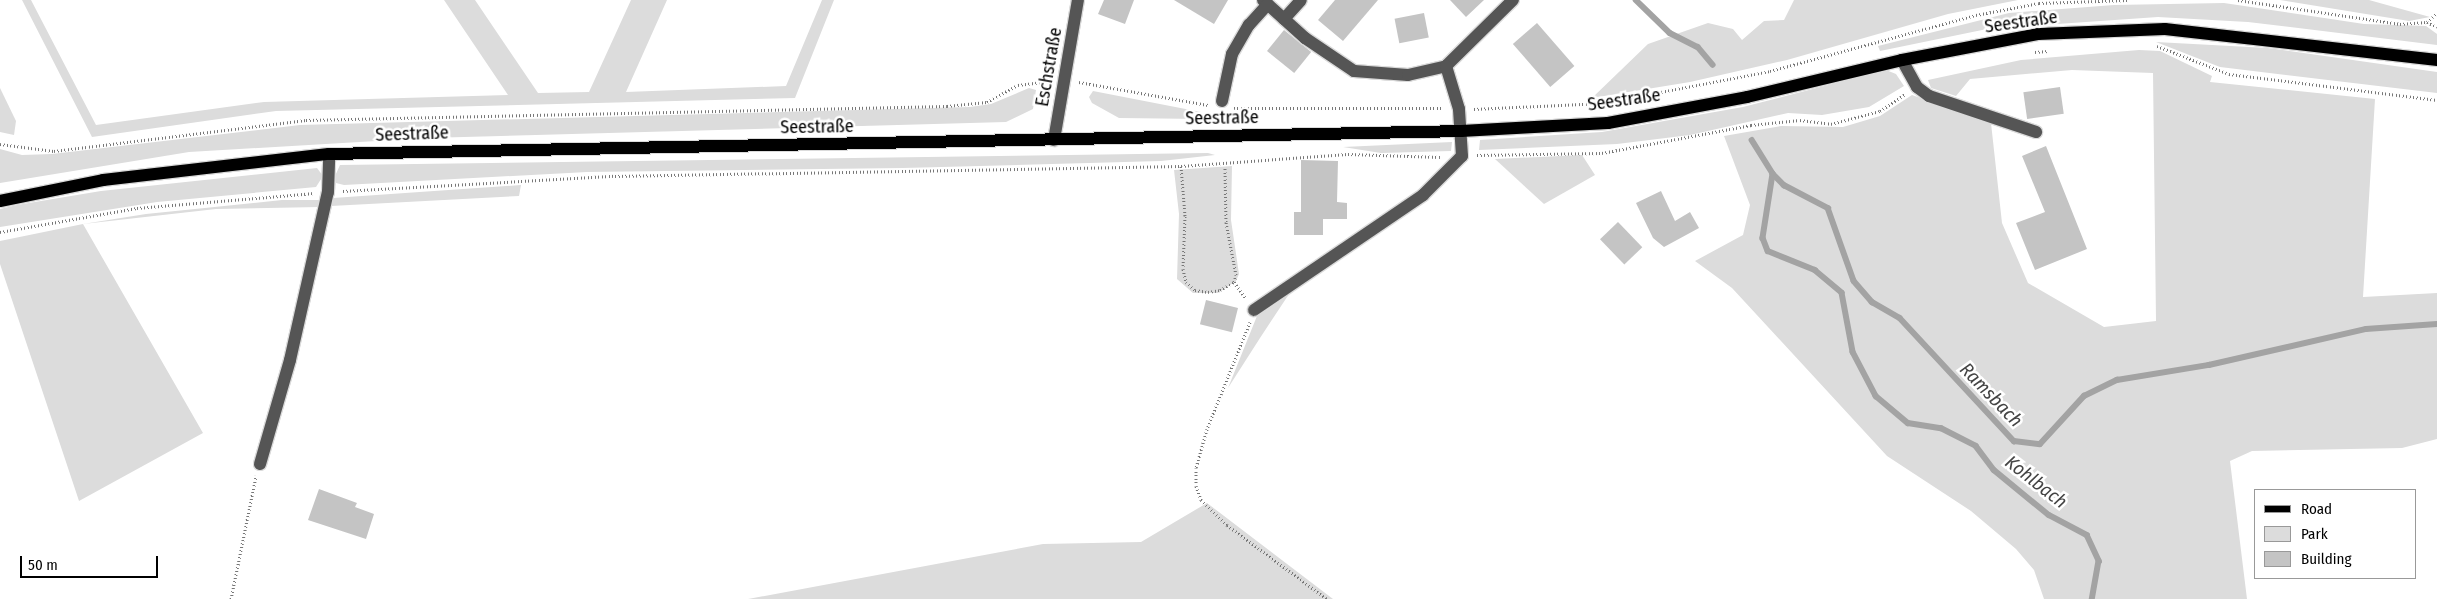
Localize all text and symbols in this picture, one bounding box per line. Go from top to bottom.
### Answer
street label: Seestraße [1983,6,2059,38]
street label: Eschstraße [1031,26,1067,108]
street label: Seestraße [1586,84,1662,116]
street label: Seestraße [1185,107,1259,129]
street label: Seestraße [780,116,854,138]
street label: Seestraße [375,122,449,146]
water label: Ramsbach [1955,358,2027,432]
water label: Kohlbach [2000,451,2072,513]
legend [2254,489,2417,579]
text: Road [2301,500,2332,518]
text: Park [2301,525,2328,543]
scale bar [22,546,160,578]
text: Building [2301,550,2352,568]
text: 50 m [28,556,58,574]

